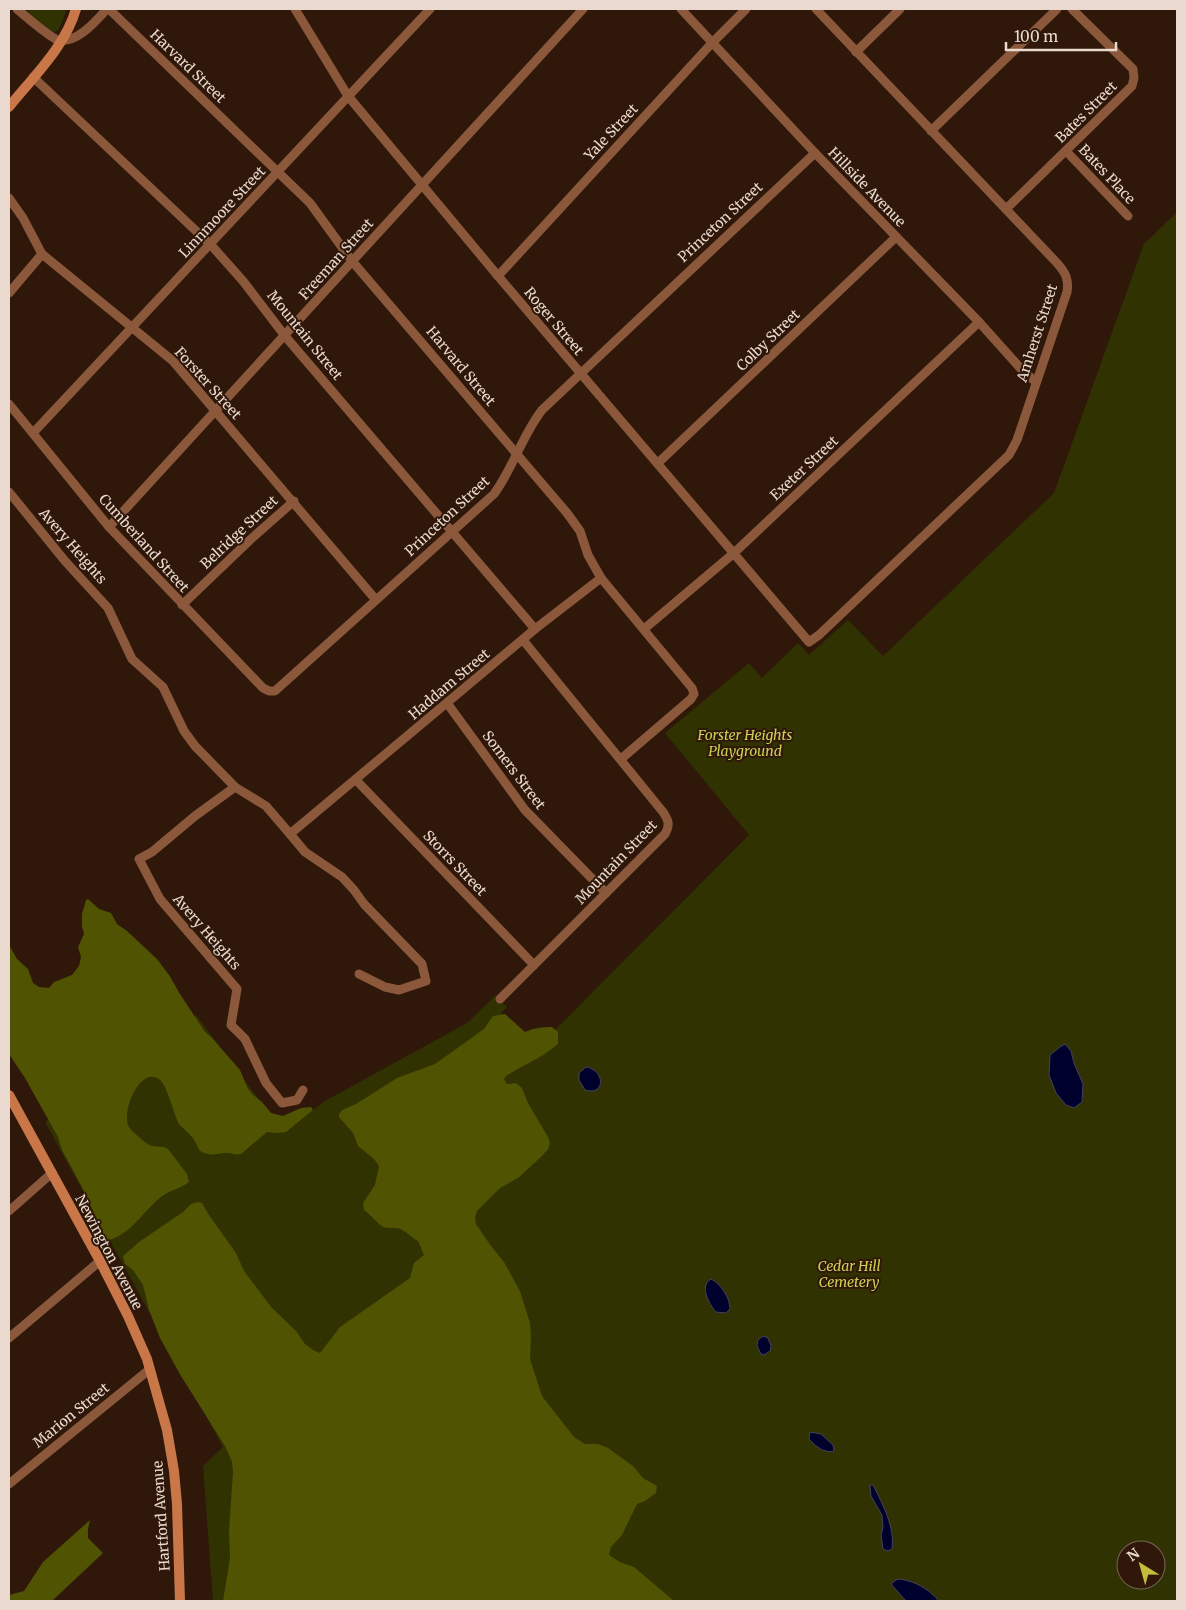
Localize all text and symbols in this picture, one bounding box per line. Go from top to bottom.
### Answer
scale bar [1006,20,1116,52]
street label: Harvard Street [146,25,230,107]
text: 100 m [1014,27,1058,46]
street label: Bates Street [1051,77,1121,147]
street label: Yale Street [580,100,642,165]
street label: Bates Place [1075,140,1139,208]
street label: Hillside Avenue [824,143,910,231]
street label: Linnmoore Street [175,162,269,262]
street label: Princeton Street [674,178,767,266]
street label: Freeman Street [295,214,378,303]
street label: Amherst Street [1012,281,1061,385]
street label: Roger Street [520,283,588,359]
street label: Mountain Street [263,287,347,384]
street label: Colby Street [733,305,804,375]
street label: Harvard Street [423,323,500,410]
street label: Forster Street [171,343,246,423]
street label: Exeter Street [766,432,842,504]
street label: Princeton Street [401,472,494,560]
street label: Cumberland Street [95,490,193,596]
street label: Belridge Street [196,491,282,573]
street label: Avery Heights [35,504,111,588]
street label: Haddam Street [405,644,494,723]
park label: Forster Heights Playground [697,726,793,760]
street label: Somers Street [478,727,550,813]
street label: Mountain Street [571,816,661,908]
street label: Storrs Street [419,826,491,900]
street label: Avery Heights [169,890,245,974]
street label: Newington Avenue [71,1192,147,1312]
park label: Cedar Hill Cemetery [817,1257,881,1291]
street label: Marion Street [29,1378,113,1451]
street label: Hartford Avenue [148,1460,174,1572]
north arrow [1116,1540,1166,1590]
text: N [1123,1544,1143,1565]

